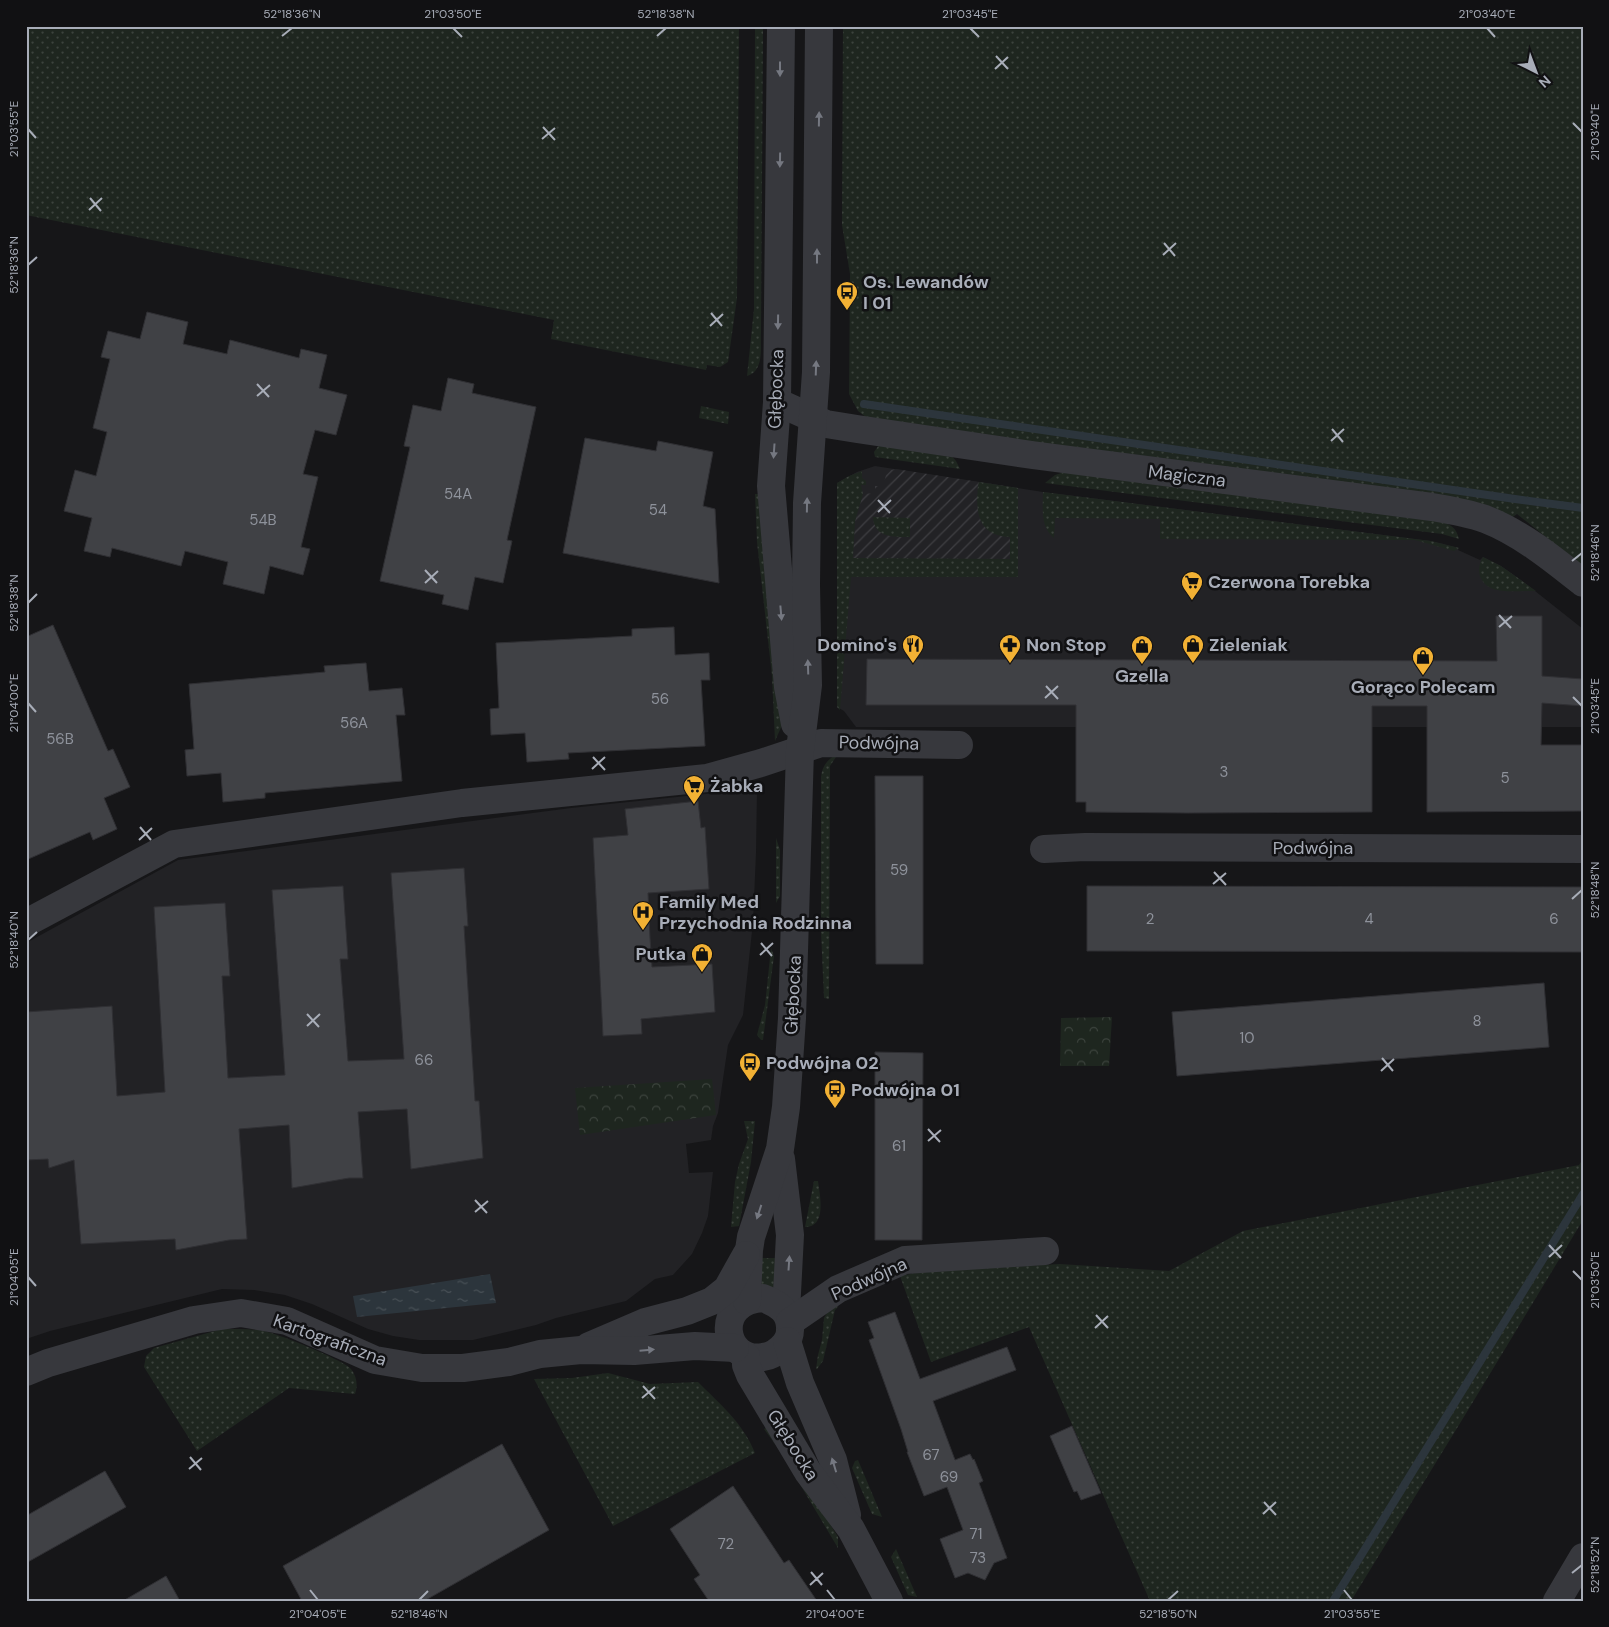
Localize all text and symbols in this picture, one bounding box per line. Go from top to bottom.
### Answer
text: 52°18'36"N [263,6,321,22]
text: 21°03'50"E [424,6,482,22]
text: 52°18'38"N [637,6,695,22]
text: 21°03'45"E [942,6,998,22]
text: 21°03'40"E [1458,6,1516,22]
north arrow [1512,48,1562,98]
one-way arrow [776,61,784,77]
text: N [1535,72,1555,92]
text: 21°03'55"E [6,101,22,157]
text: 21°03'40"E [1587,103,1603,161]
one-way arrow [815,110,823,126]
one-way arrow [776,152,784,168]
text: 52°18'36"N [6,236,22,294]
one-way arrow [813,248,821,264]
place label: Os. Lewandów I 01 [863,270,989,315]
bus stop icon: Os. Lewandów I 01 [835,280,859,311]
one-way arrow [774,315,782,331]
street label: Głębocka [763,349,789,429]
one-way arrow [812,360,820,376]
one-way arrow [769,443,777,459]
street label: Magiczna [1147,459,1227,493]
house number: 54A [444,484,472,504]
one-way arrow [803,496,811,512]
house number: 54 [649,500,667,520]
house number: 54B [249,510,277,530]
text: 52°18'46"N [1587,524,1603,582]
supermarket icon: Czerwona Torebka [1180,570,1204,601]
place label: Czerwona Torebka [1208,570,1370,594]
text: 52°18'38"N [6,574,22,632]
one-way arrow [778,605,786,621]
place label: Domino's [817,633,897,657]
restaurant icon: Domino's [901,633,925,664]
pharmacy icon: Non Stop [998,633,1022,664]
place label: Non Stop [1026,633,1107,657]
shop icon: Zieleniak [1181,633,1205,664]
place label: Zieleniak [1209,633,1288,657]
shop icon: Gzella [1130,634,1154,665]
shop icon: Gorąco Polecam [1411,645,1435,676]
one-way arrow [803,659,811,675]
place label: Gzella [1115,664,1169,688]
text: 21°04'00"E [6,673,22,732]
place label: Gorąco Polecam [1351,675,1495,699]
text: 21°03'45"E [1587,678,1603,734]
house number: 56 [651,689,669,709]
house number: 56A [340,713,368,733]
house number: 56B [46,729,74,749]
street label: Podwójna [839,730,919,756]
house number: 3 [1220,762,1228,782]
house number: 5 [1500,768,1510,788]
supermarket icon: Żabka [682,774,706,805]
place label: Żabka [710,774,763,798]
street label: Podwójna [1273,836,1353,860]
house number: 59 [890,860,908,880]
text: 52°18'48"N [1587,862,1603,918]
place label: Family Med Przychodnia Rodzinna [659,890,852,935]
hospital icon: Family Med Przychodnia Rodzinna [631,900,655,931]
house number: 2 [1146,909,1154,929]
house number: 4 [1364,909,1374,929]
house number: 6 [1549,909,1559,929]
text: 52°18'40"N [6,911,22,969]
place label: Putka [635,942,686,966]
shop icon: Putka [690,942,714,973]
street label: Głębocka [779,955,807,1035]
house number: 8 [1472,1011,1482,1031]
house number: 10 [1240,1028,1254,1048]
house number: 66 [415,1050,433,1070]
bus stop icon: Podwójna 02 [738,1051,762,1082]
place label: Podwójna 02 [766,1051,879,1075]
bus stop icon: Podwójna 01 [823,1078,847,1109]
place label: Podwójna 01 [851,1078,960,1102]
house number: 61 [892,1136,906,1156]
one-way arrow [755,1205,763,1220]
text: 21°04'05"E [6,1248,22,1306]
text: 21°03'50"E [1587,1251,1603,1309]
street label: Podwójna [827,1252,911,1306]
one-way arrow [785,1255,793,1271]
street label: Kartograficzna [270,1308,390,1372]
one-way arrow [639,1345,655,1353]
street label: Głębocka [762,1405,824,1485]
house number: 67 [922,1445,940,1465]
one-way arrow [830,1457,838,1472]
house number: 69 [940,1467,958,1487]
house number: 71 [970,1524,982,1544]
house number: 72 [718,1534,734,1554]
text: 52°18'52"N [1587,1537,1603,1593]
house number: 73 [970,1548,986,1568]
text: 21°04'05"E [289,1606,347,1622]
text: 52°18'46"N [390,1606,448,1622]
text: 21°04'00"E [806,1606,865,1622]
text: 52°18'50"N [1139,1606,1197,1622]
text: 21°03'55"E [1324,1606,1380,1622]

